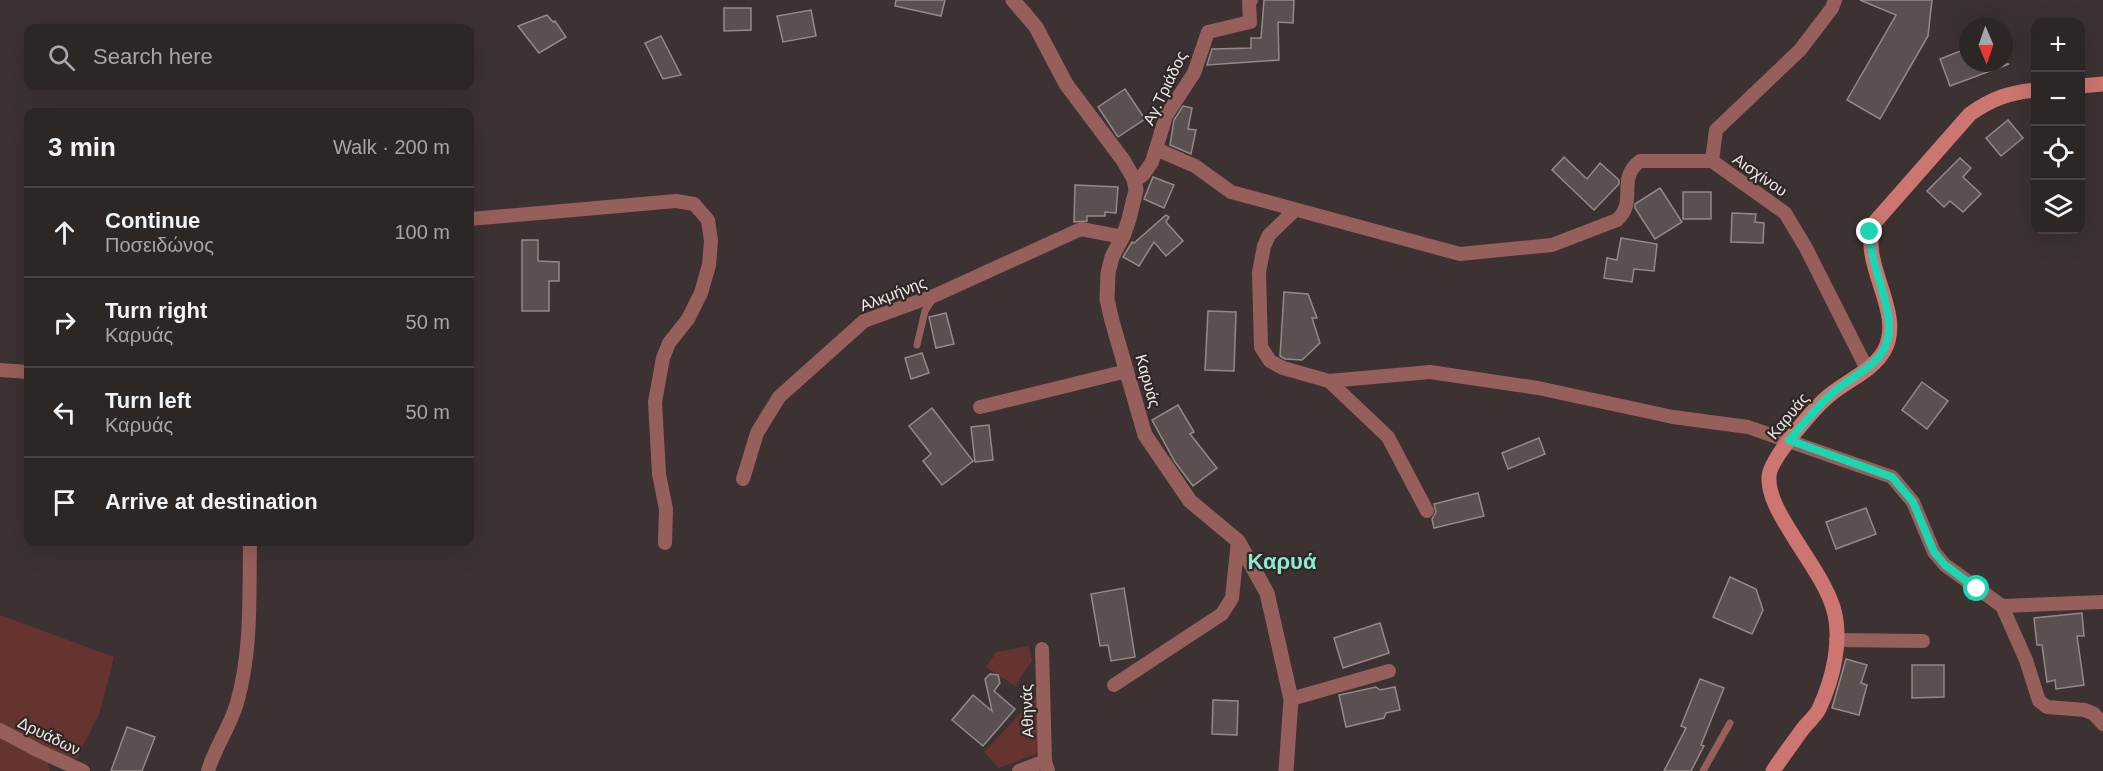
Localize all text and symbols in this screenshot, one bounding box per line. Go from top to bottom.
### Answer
north arrow [1959,18,2013,72]
map controls [2031,18,2085,234]
button: + [2031,18,2085,72]
search box [24,24,474,90]
icon: search [45,41,78,74]
text: Search here [93,44,213,69]
street label: Αγ.Τριάδος [1140,48,1190,128]
button: − [2031,72,2085,126]
button: locate [2031,126,2085,180]
text: 3 min [48,132,116,162]
text: Walk · 200 m [333,136,450,158]
street label: Αισχίνου [1730,150,1790,200]
button: layers [2031,180,2085,234]
text: Continue [105,208,200,233]
icon: ahead [48,216,81,249]
route end [1856,218,1882,244]
text: 100 m [394,221,450,243]
text: Ποσειδώνος [105,234,214,256]
street label: Αλκμήνης [858,274,929,314]
text: Turn right [105,298,207,323]
icon: right [48,306,81,339]
text: 50 m [406,311,450,333]
text: Καρυάς [105,324,173,346]
street label: Καρυάς [1132,352,1164,410]
text: Turn left [105,388,191,413]
street label: Καρυάς [1764,389,1812,442]
icon: left [48,396,81,429]
text: 50 m [406,401,450,423]
text: Καρυάς [105,414,173,436]
icon: arrive [48,486,81,519]
text: Arrive at destination [105,489,318,514]
district label: Καρυά [1248,549,1317,574]
route start [1963,575,1989,601]
street label: Αθηνάς [1018,684,1036,738]
street label: Δρυάδων [15,714,83,758]

